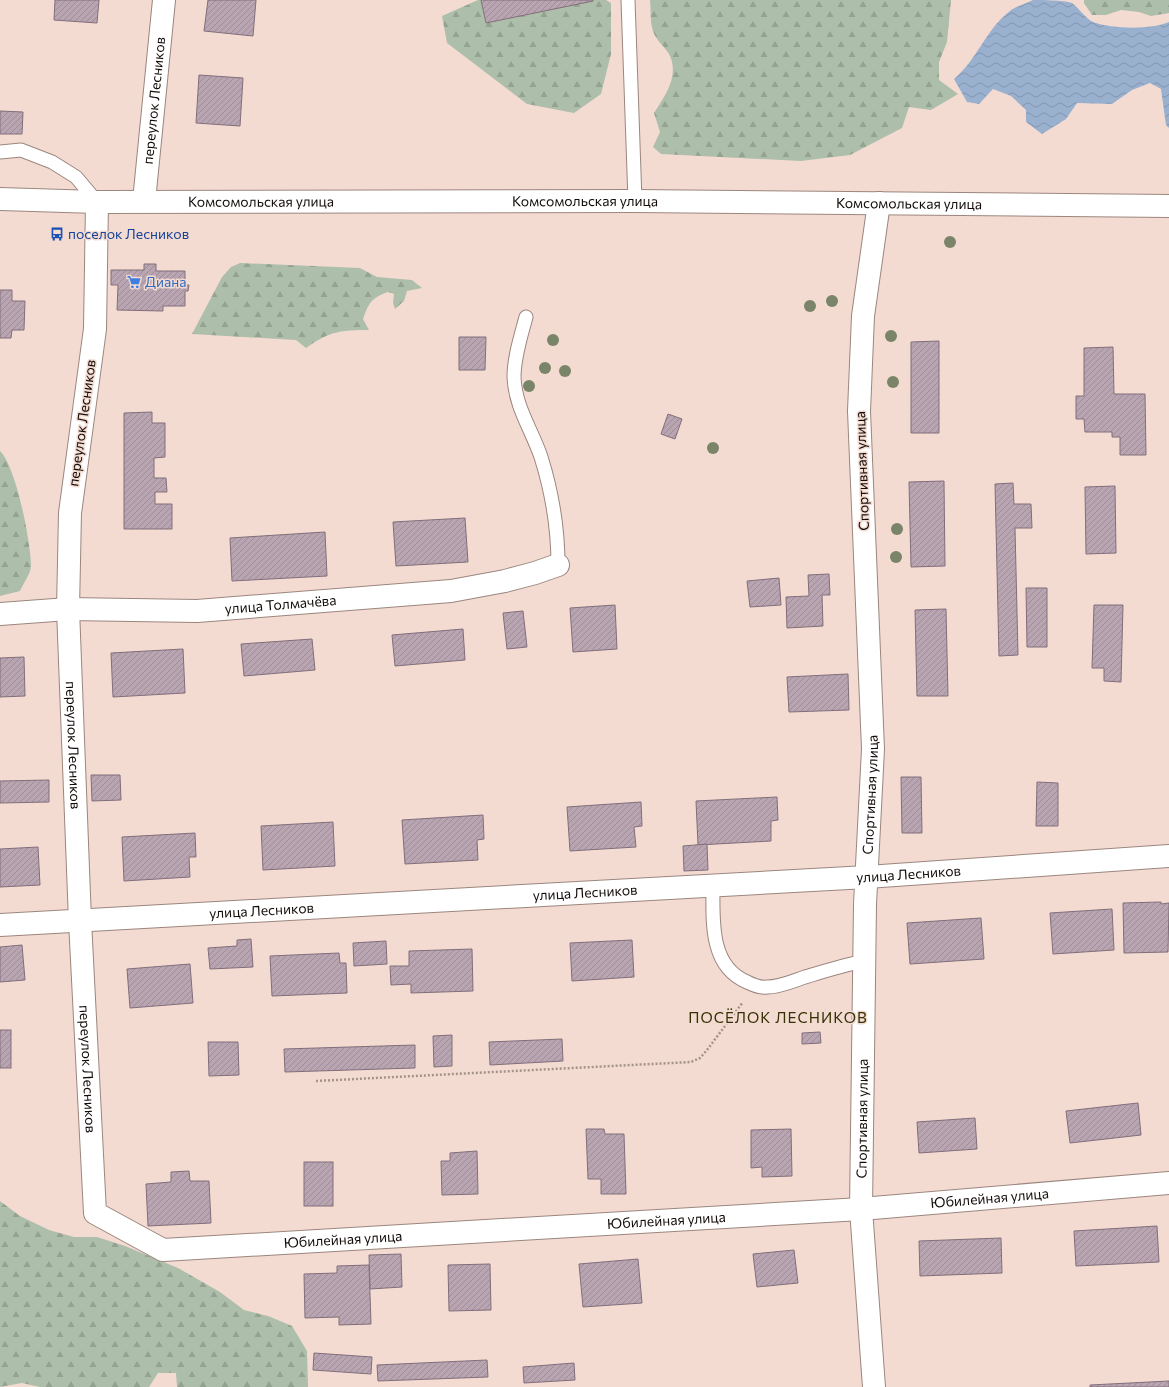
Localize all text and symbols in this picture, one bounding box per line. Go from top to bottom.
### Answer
street label: переулок Лесников [139,36,168,165]
street label: Комсомольская улица [512,192,658,209]
street label: Комсомольская улица [188,193,334,210]
street label: Комсомольская улица [836,194,982,212]
place label: поселок Лесников [68,225,189,242]
bus stop icon: поселок Лесников [49,226,65,242]
place label: Диана [145,273,187,290]
supermarket icon: Диана [126,274,142,290]
street label: переулок Лесников [64,358,99,487]
street label: Спортивная улица [851,411,872,531]
street label: улица Толмачёва [224,591,337,617]
street label: переулок Лесников [63,681,85,809]
street label: Спортивная улица [859,735,881,855]
street label: улица Лесников [856,861,961,886]
street label: улица Лесников [532,881,638,903]
street label: улица Лесников [209,899,314,921]
street label: переулок Лесников [76,1004,100,1133]
district label: ПОСЁЛОК ЛЕСНИКОВ [688,1008,868,1026]
street label: Спортивная улица [852,1059,871,1178]
street label: Юбилейная улица [930,1184,1049,1211]
street label: Юбилейная улица [607,1208,726,1232]
street label: Юбилейная улица [283,1227,403,1251]

